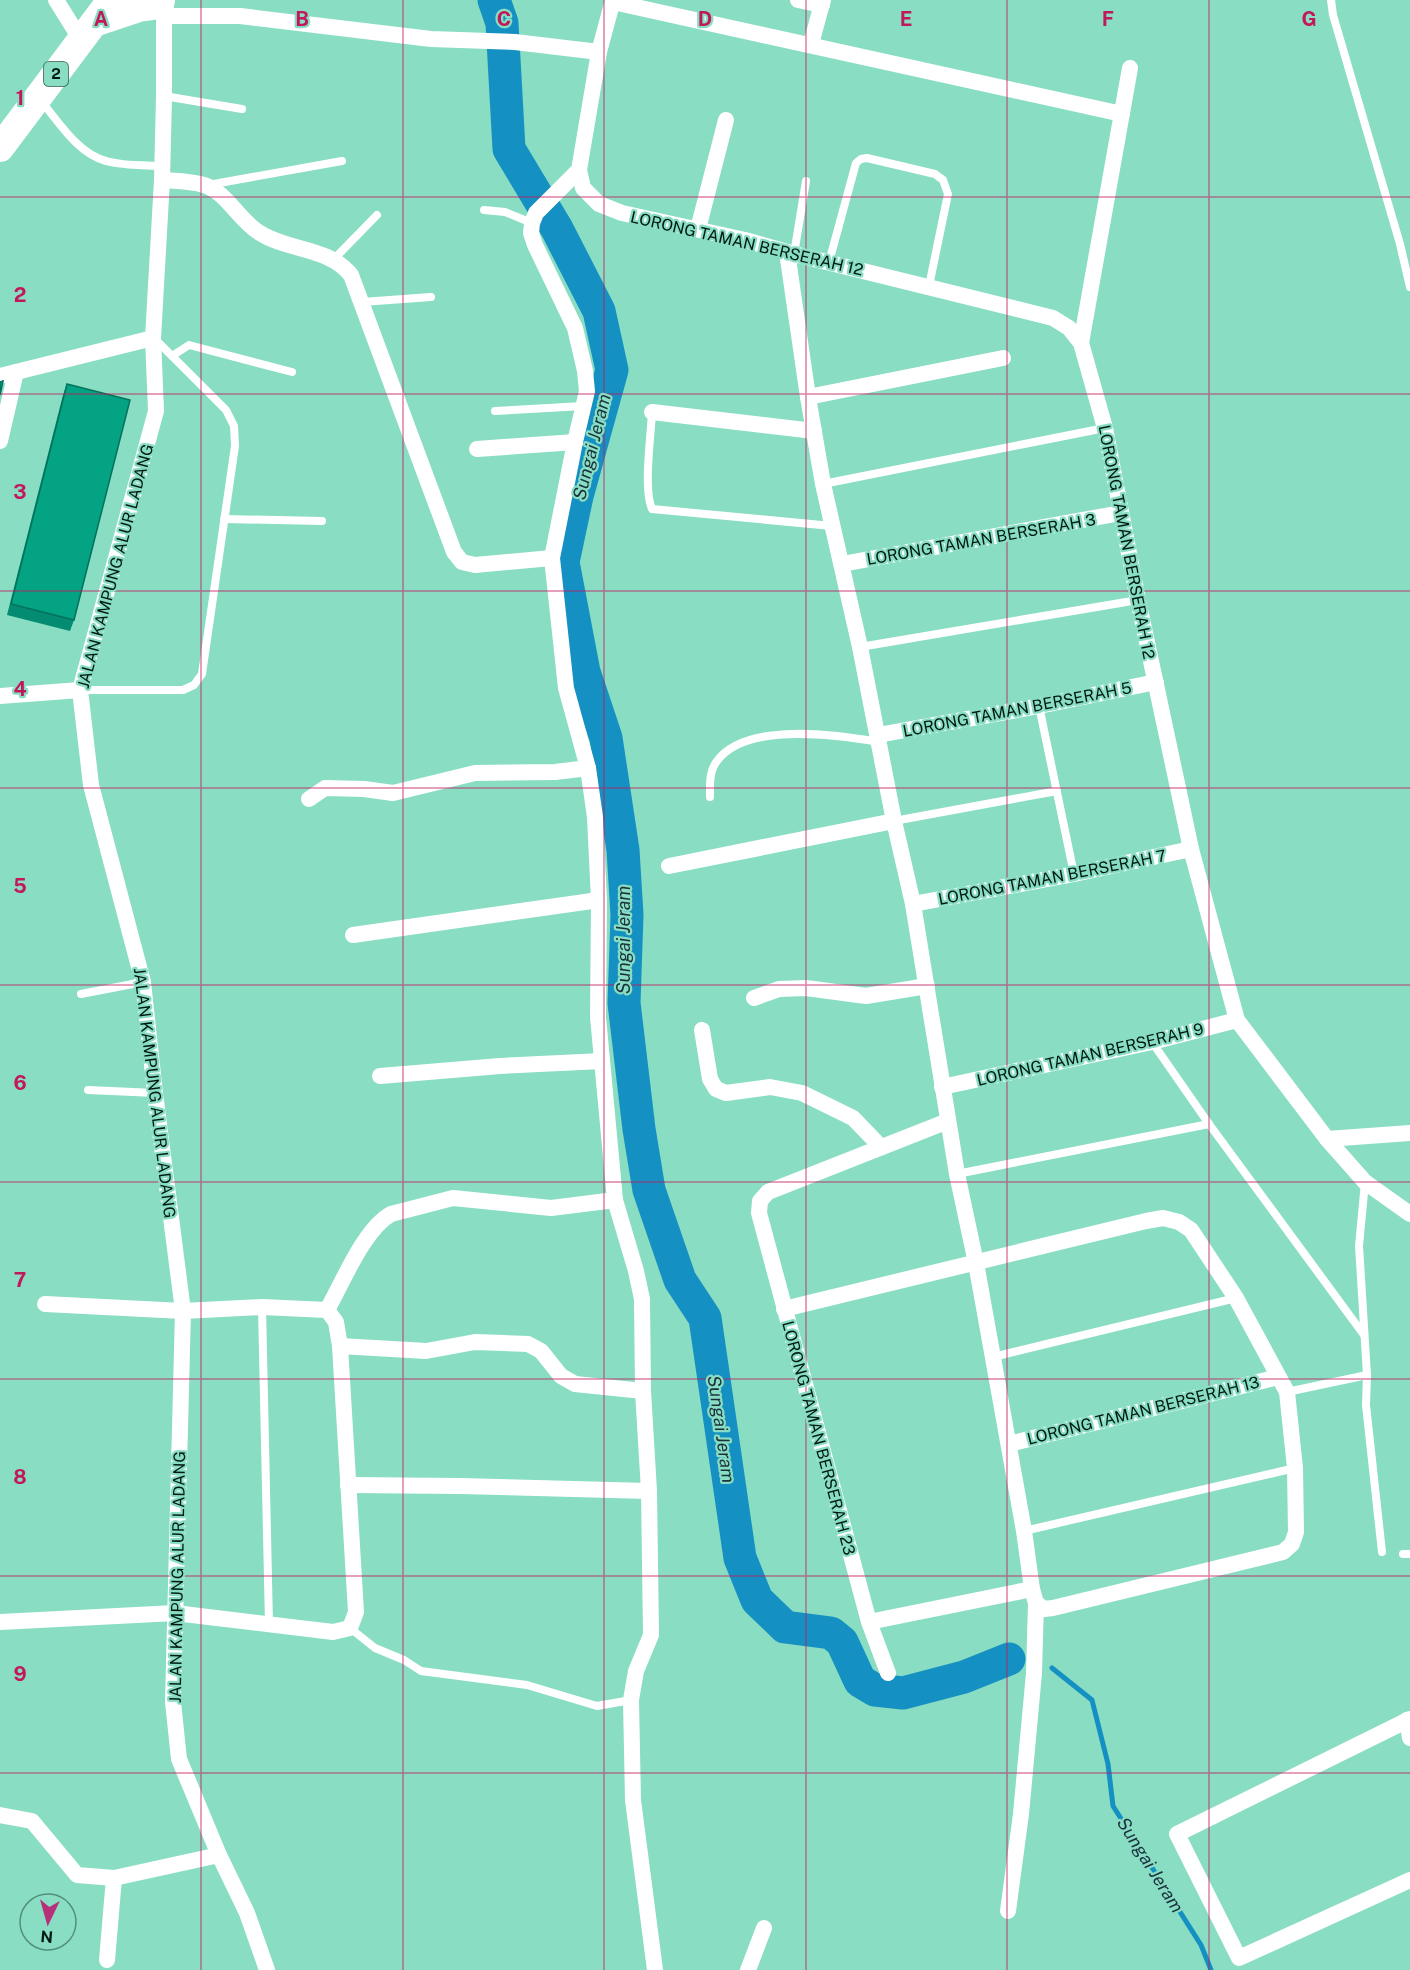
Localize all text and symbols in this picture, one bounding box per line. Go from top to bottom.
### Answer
text: A [94,7,108,31]
text: B [295,7,309,31]
text: C [497,7,511,31]
text: D [698,7,712,31]
text: E [900,7,912,31]
text: F [1102,7,1114,31]
text: G [1301,7,1317,31]
road number: 2 [44,62,68,86]
text: 1 [16,86,24,110]
street label: LORONG TAMAN BERSERAH 12 [629,207,865,280]
text: 2 [14,283,26,307]
water label: Sungai Jeram [568,392,615,502]
street label: LORONG TAMAN BERSERAH 12 [1094,423,1159,661]
street label: JALAN KAMPUNG ALUR LADANG [74,442,157,690]
text: 3 [13,480,27,504]
street label: LORONG TAMAN BERSERAH 3 [865,510,1097,569]
text: 4 [13,677,27,701]
street label: LORONG TAMAN BERSERAH 5 [901,678,1133,741]
street label: LORONG TAMAN BERSERAH 7 [937,846,1168,909]
text: 5 [13,874,27,898]
water label: Sungai Jeram [613,886,634,994]
street label: JALAN KAMPUNG ALUR LADANG [130,967,179,1219]
street label: LORONG TAMAN BERSERAH 9 [975,1019,1205,1090]
text: 6 [13,1071,27,1095]
text: 7 [14,1268,26,1292]
street label: LORONG TAMAN BERSERAH 23 [778,1319,859,1557]
street label: LORONG TAMAN BERSERAH 13 [1025,1372,1261,1449]
water label: Sungai Jeram [704,1374,739,1484]
street label: JALAN KAMPUNG ALUR LADANG [166,1451,189,1703]
text: 8 [13,1465,27,1489]
text: 9 [13,1662,27,1686]
water label: Sungai Jeram [1113,1813,1188,1916]
north arrow [18,1892,78,1952]
text: N [40,1926,54,1946]

